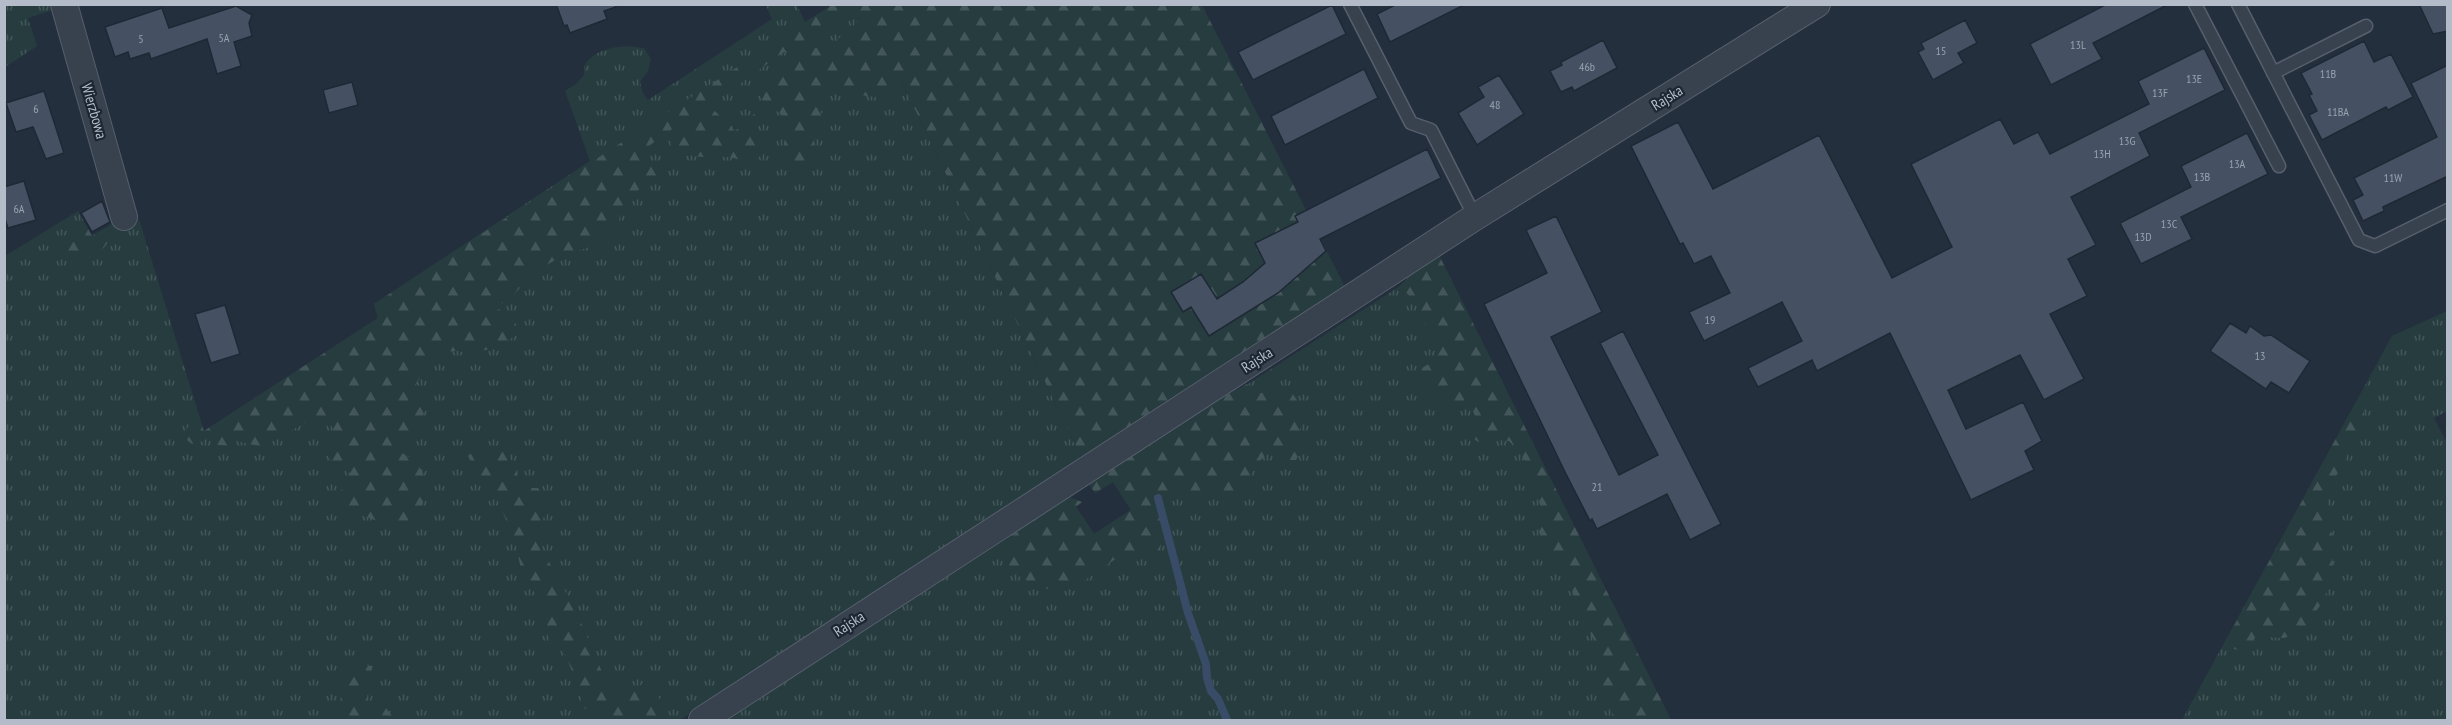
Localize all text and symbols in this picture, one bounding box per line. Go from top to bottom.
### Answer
house number: 5A [218,30,230,45]
house number: 5 [138,31,144,46]
house number: 13L [2070,37,2086,52]
house number: 15 [1936,43,1946,58]
house number: 46b [1579,59,1595,74]
house number: 11B [2320,66,2337,81]
house number: 13E [2186,71,2202,86]
street label: Wierzbowa [78,81,111,141]
street label: Rajska [1648,81,1686,114]
house number: 13F [2152,85,2168,100]
house number: 48 [1490,97,1500,112]
house number: 6 [33,101,39,116]
house number: 11BA [2327,104,2349,119]
house number: 13G [2119,133,2135,148]
house number: 13H [2093,146,2111,161]
house number: 13A [2229,156,2246,171]
house number: 13B [2194,169,2211,184]
house number: 11W [2384,170,2402,185]
house number: 6A [13,201,25,216]
house number: 13C [2161,216,2178,231]
house number: 13D [2134,229,2152,244]
house number: 19 [1705,312,1715,327]
street label: Rajska [1238,343,1276,377]
house number: 13 [2255,348,2265,363]
house number: 21 [1592,479,1602,494]
street label: Rajska [830,607,868,641]

